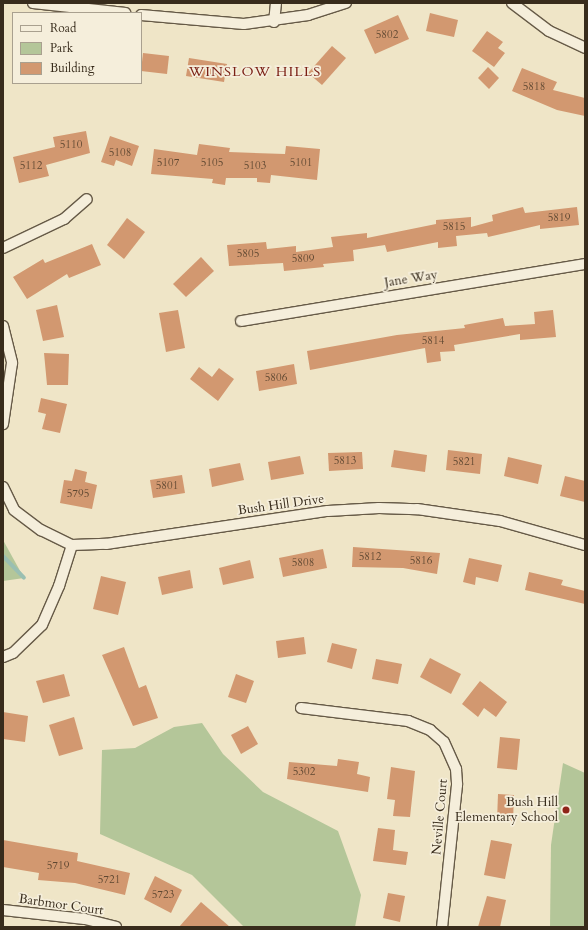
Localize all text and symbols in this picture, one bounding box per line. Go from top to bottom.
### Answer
legend [12,12,142,84]
text: Road [50,20,76,36]
house number: 5802 [376,28,398,42]
text: Park [50,40,73,56]
text: Building [50,60,94,76]
district label: WINSLOW HILLS [189,64,321,80]
house number: 5818 [523,80,545,94]
house number: 5110 [60,138,82,152]
house number: 5108 [109,146,131,160]
house number: 5107 [157,156,179,170]
house number: 5105 [201,156,223,170]
house number: 5101 [290,156,312,170]
house number: 5112 [20,159,42,173]
house number: 5103 [244,159,266,173]
house number: 5819 [548,211,570,225]
house number: 5815 [443,220,465,234]
house number: 5805 [237,247,259,261]
house number: 5809 [292,252,314,266]
street label: Jane Way [383,267,439,291]
house number: 5814 [422,334,444,348]
house number: 5806 [265,371,287,385]
house number: 5813 [334,454,356,468]
house number: 5821 [453,455,475,469]
house number: 5801 [156,479,178,493]
house number: 5795 [67,487,89,501]
street label: Bush Hill Drive [237,491,325,519]
house number: 5812 [359,550,381,564]
house number: 5816 [410,554,432,568]
house number: 5808 [292,556,314,570]
house number: 5302 [293,765,315,779]
street label: Neville Court [429,778,451,856]
place label: Bush Hill Elementary School [455,795,558,826]
marker: Bush Hill Elementary School [561,805,571,815]
house number: 5719 [47,859,69,873]
house number: 5721 [98,873,120,887]
house number: 5723 [152,888,174,902]
street label: Barbmor Court [18,891,104,919]

